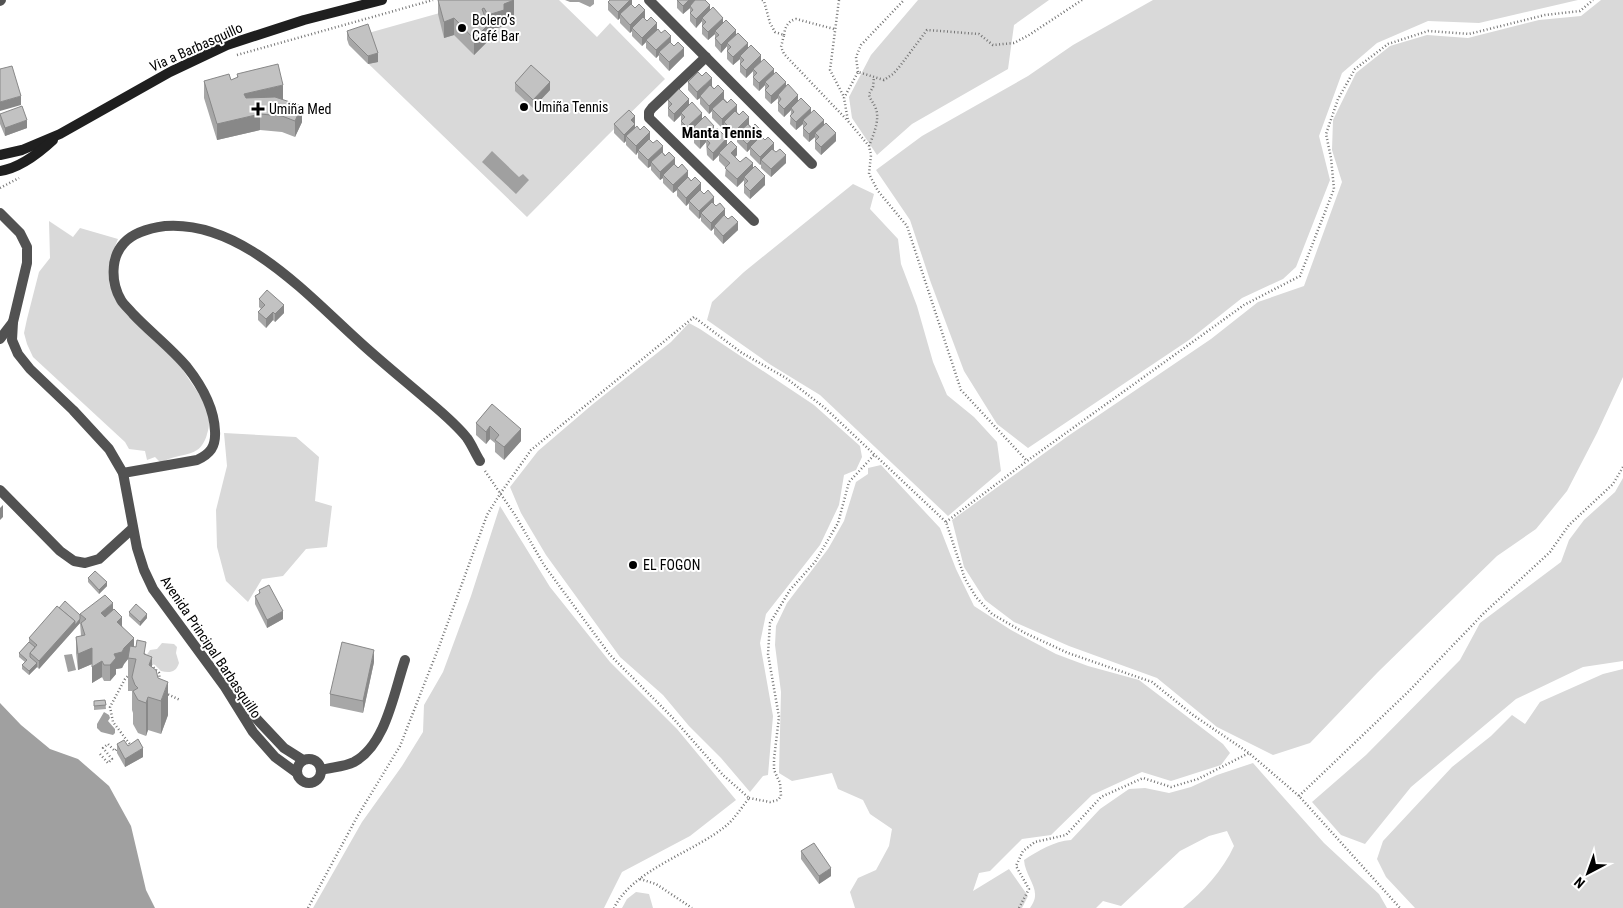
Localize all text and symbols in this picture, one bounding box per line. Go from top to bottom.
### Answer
place label: Bolero’s Café Bar [472,12,519,44]
street label: Via a Barbasquillo [147,19,245,75]
marker: Bolero’s Café Bar [456,22,468,34]
place label: Umiña Tennis [534,99,608,115]
place label: Umiña Med [269,101,331,117]
marker: Umiña Tennis [518,101,530,113]
marker: Umiña Med [251,102,265,116]
district label: Manta Tennis [682,124,762,142]
place label: EL FOGON [643,557,700,573]
marker: EL FOGON [627,559,639,571]
street label: Avenida Principal Barbasquillo [157,573,265,721]
north arrow [1563,848,1613,898]
text: N [1571,874,1588,892]

